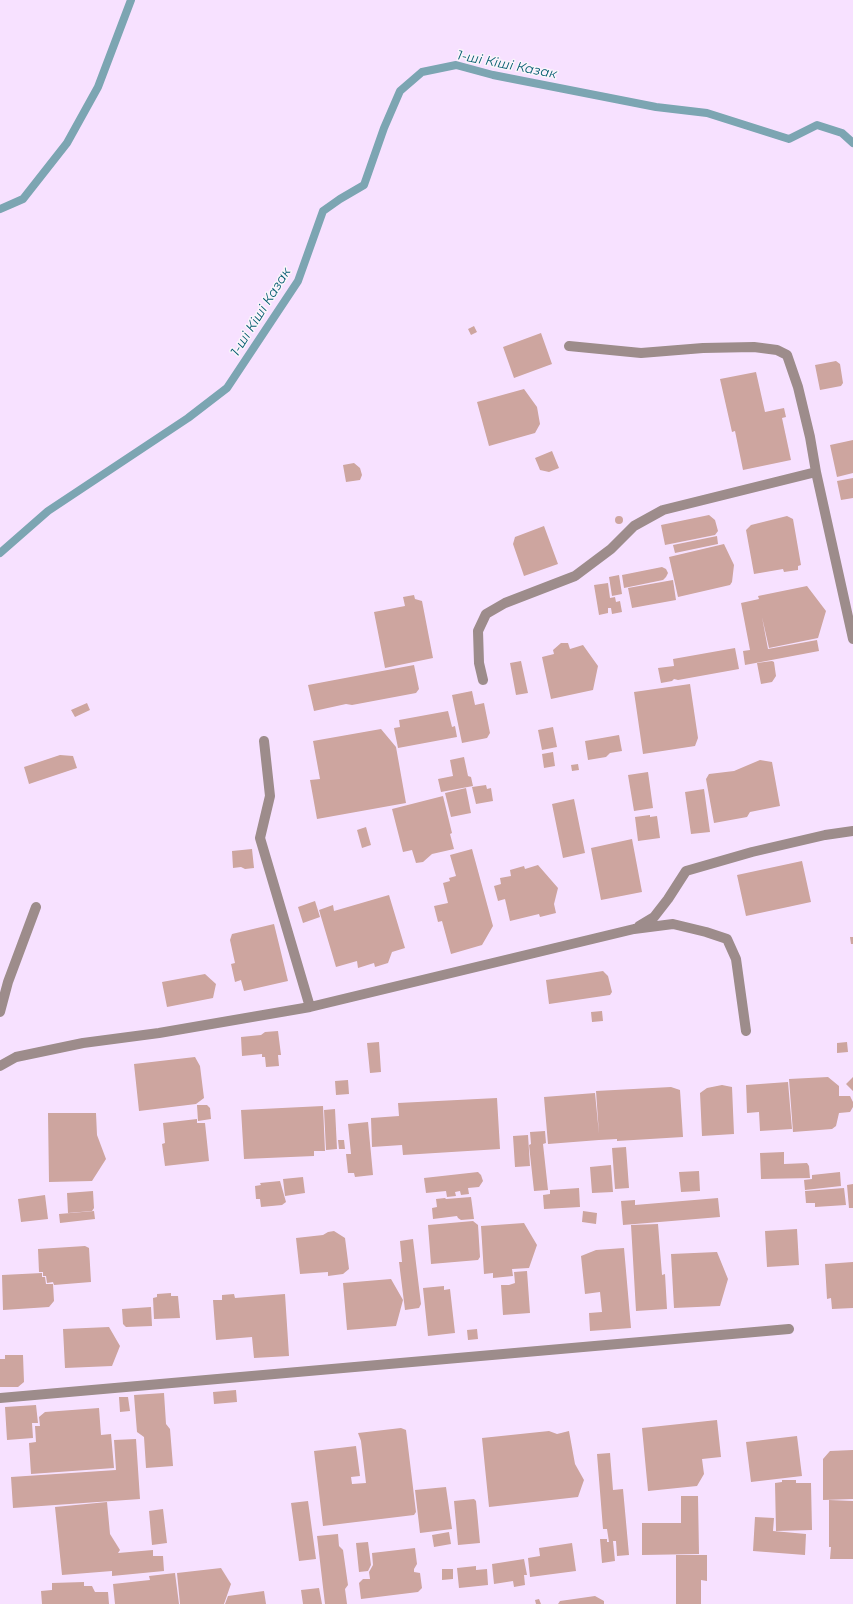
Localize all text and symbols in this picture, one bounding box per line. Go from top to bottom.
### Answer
water label: 1-ші Кіші Казак [456,48,558,82]
water label: 1-ші Кіші Казак [228,265,294,359]

